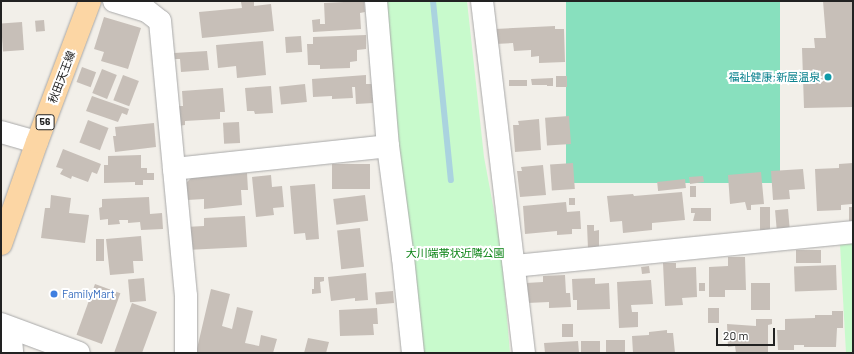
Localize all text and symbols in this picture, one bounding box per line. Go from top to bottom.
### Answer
street label: 秋田天王線 [46,49,78,105]
place label: 福祉健康;新屋温泉 [729,70,820,84]
marker: 福祉健康;新屋温泉 [823,72,833,82]
road number: 56 [35,114,55,130]
park label: 大川端帯状近隣公園 [406,246,504,260]
place label: FamilyMart [62,287,115,301]
marker: FamilyMart [49,289,59,299]
scale bar [718,320,777,346]
text: 20 m [723,328,749,342]

